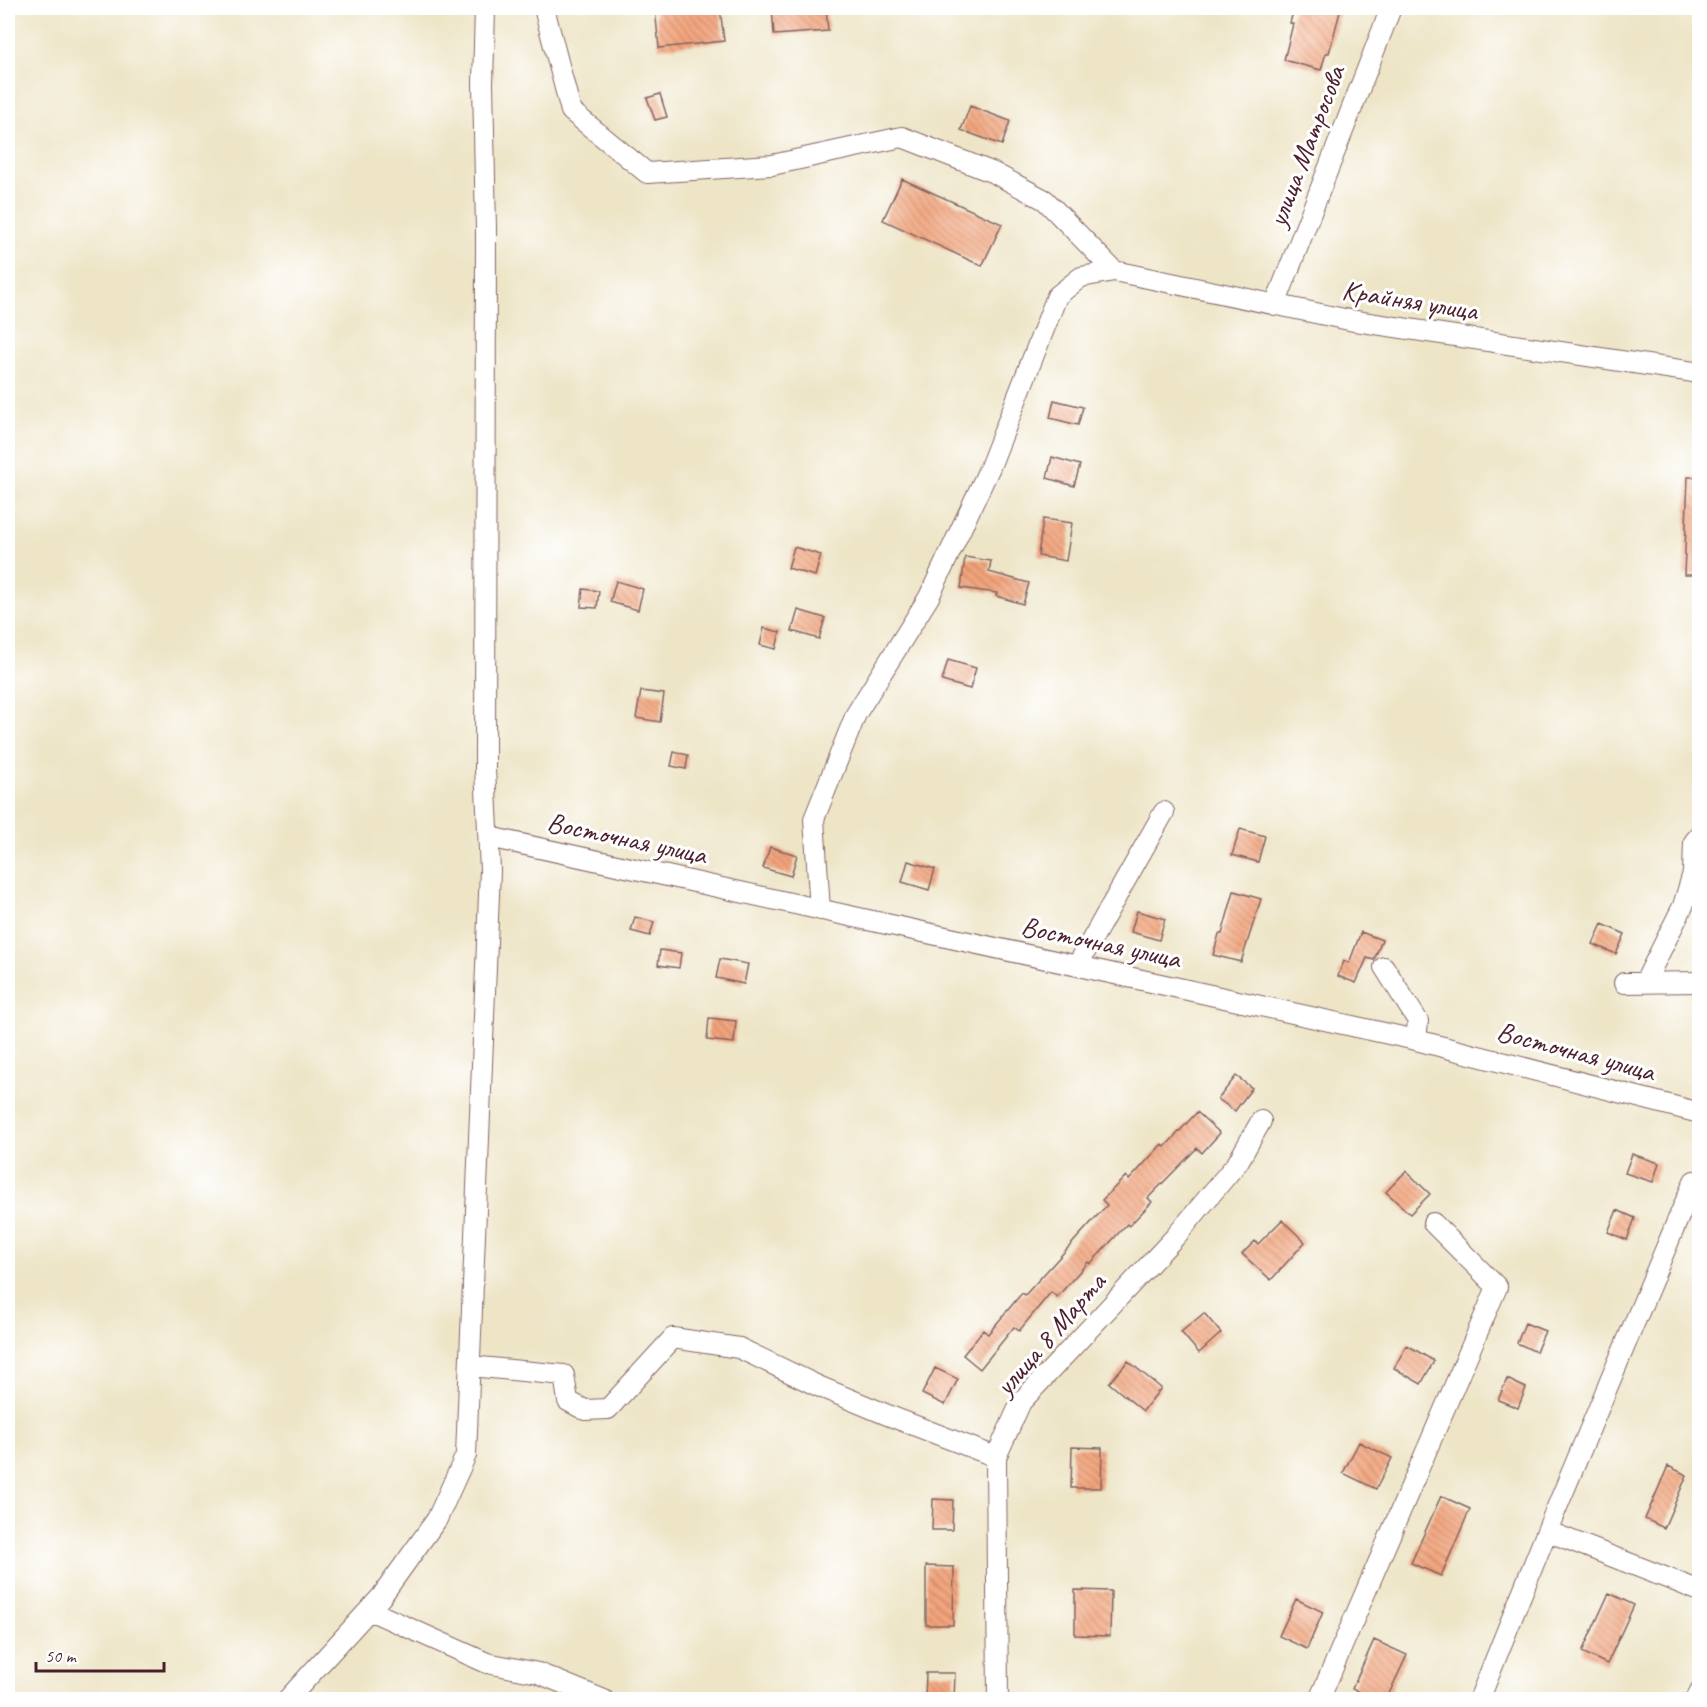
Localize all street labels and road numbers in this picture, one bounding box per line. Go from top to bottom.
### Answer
street label: улица Матросова [1259,59,1353,233]
street label: Крайняя улица [1340,272,1482,328]
street label: Восточная улица [544,804,712,872]
street label: Восточная улица [1018,908,1186,976]
street label: Восточная улица [1493,1013,1660,1089]
street label: улица 8 Марта [986,1264,1114,1404]

